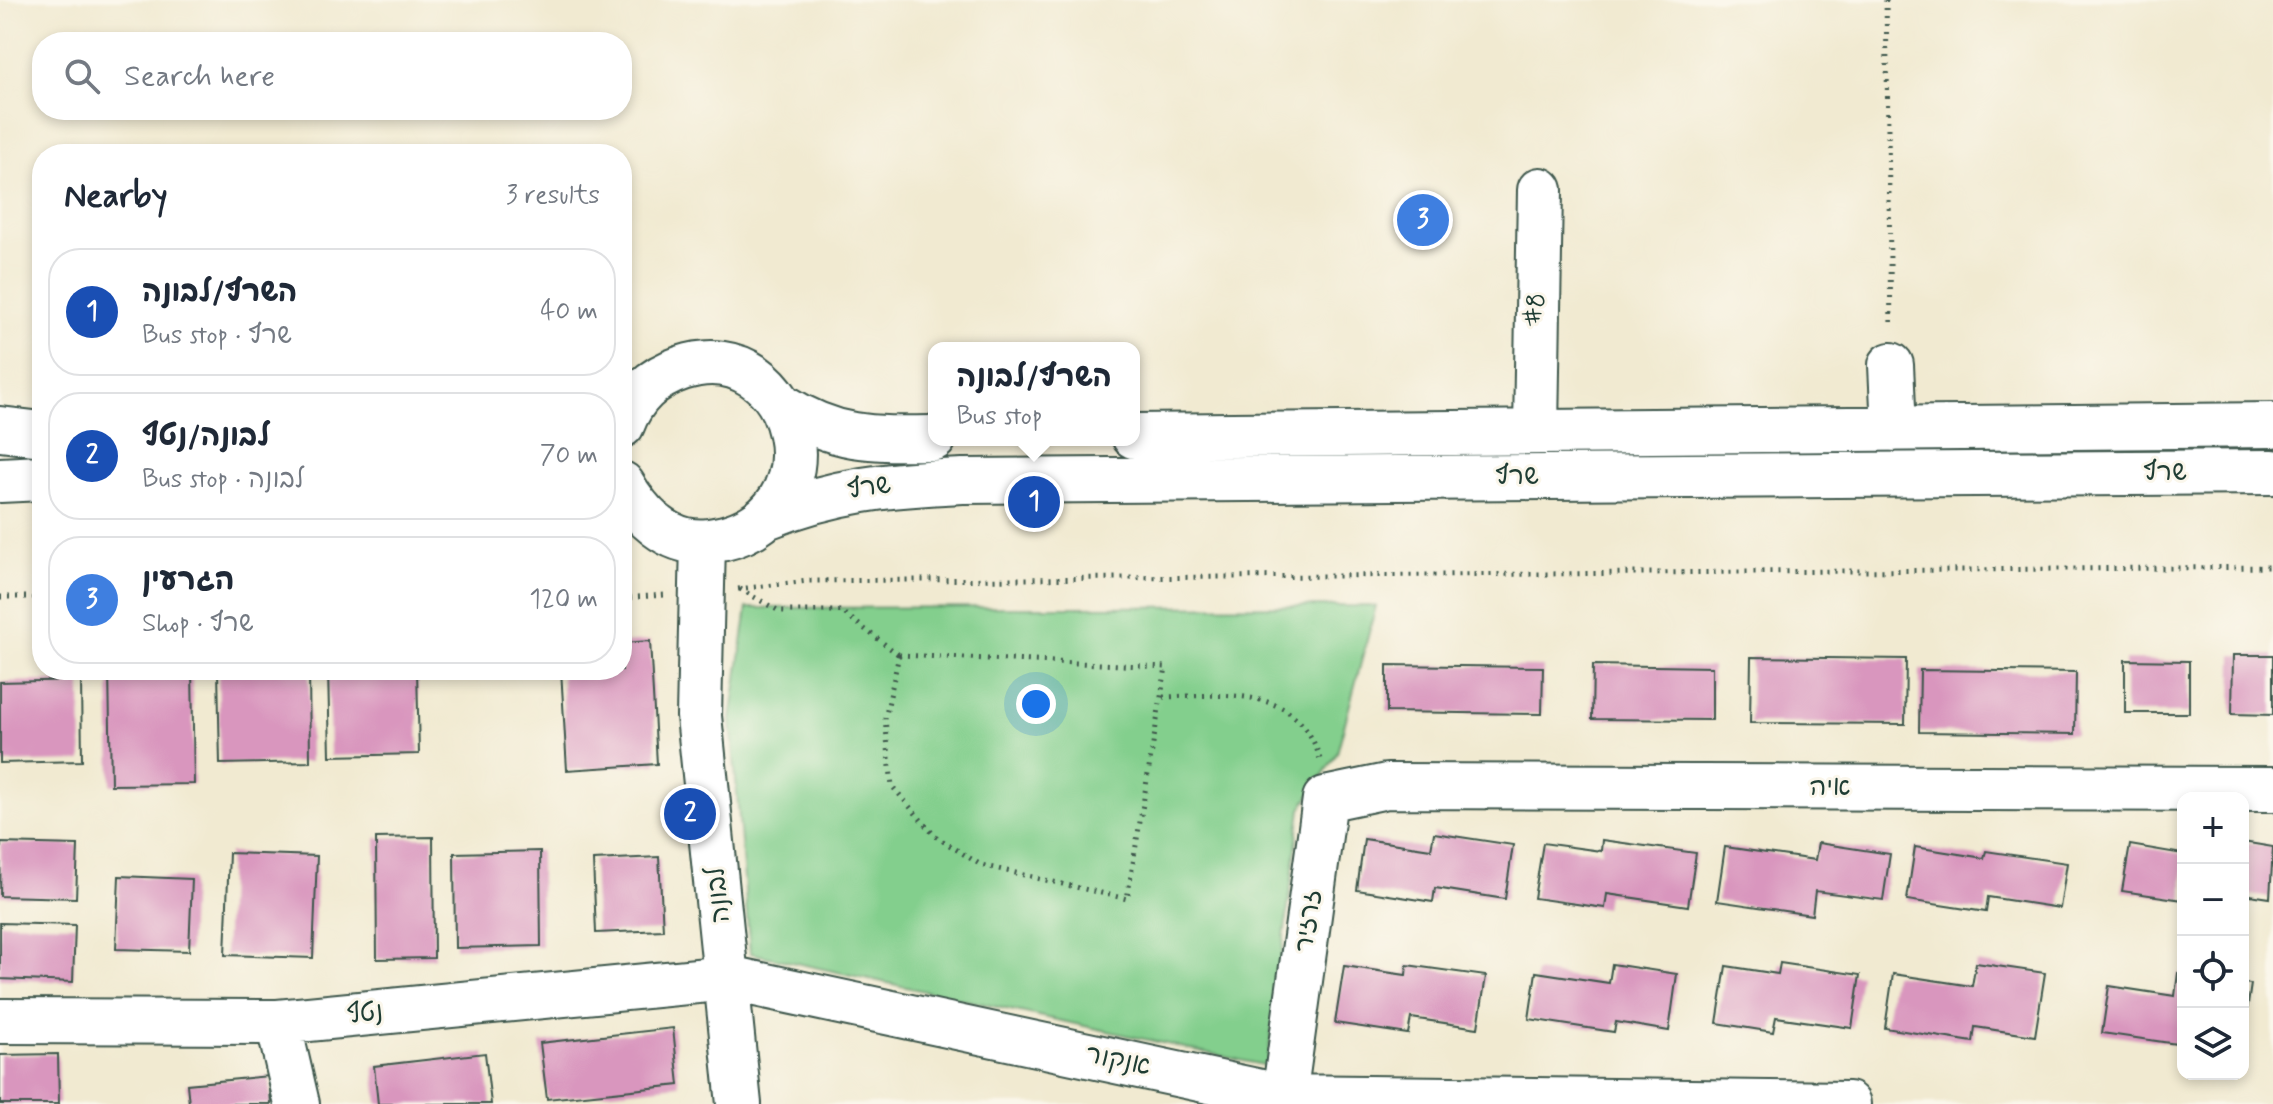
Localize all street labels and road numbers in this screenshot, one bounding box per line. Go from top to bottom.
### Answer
street label: #8 [1520,293,1554,327]
street label: שרף [2143,456,2187,490]
street label: שרף [1495,460,1539,494]
street label: שרף [845,468,893,508]
street label: איה [1810,771,1850,805]
street label: לבונה [699,864,739,925]
street label: זרזיר [1288,887,1330,955]
street label: נטף [345,995,385,1033]
street label: אנקור [1082,1038,1154,1084]

